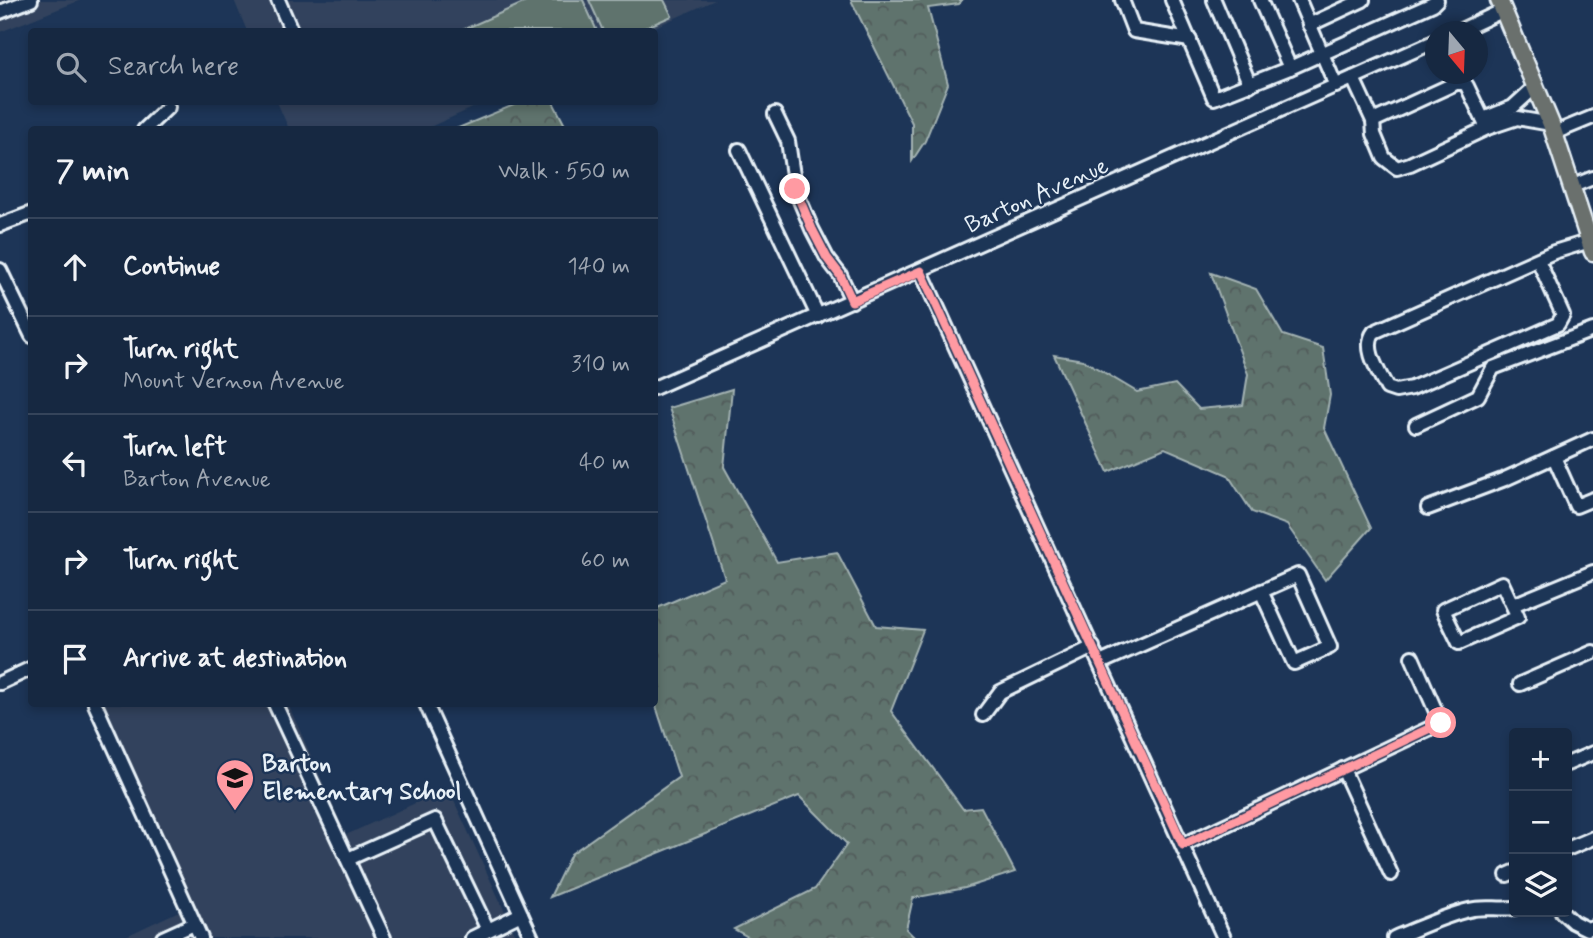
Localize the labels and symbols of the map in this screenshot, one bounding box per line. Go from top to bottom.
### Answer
north arrow [1425,21,1488,84]
street label: Barton Avenue [960,151,1114,241]
route end [779,173,810,204]
route start [1425,707,1456,738]
place label: Barton Elementary School [262,749,462,808]
school or university icon: Barton Elementary School [214,757,256,812]

